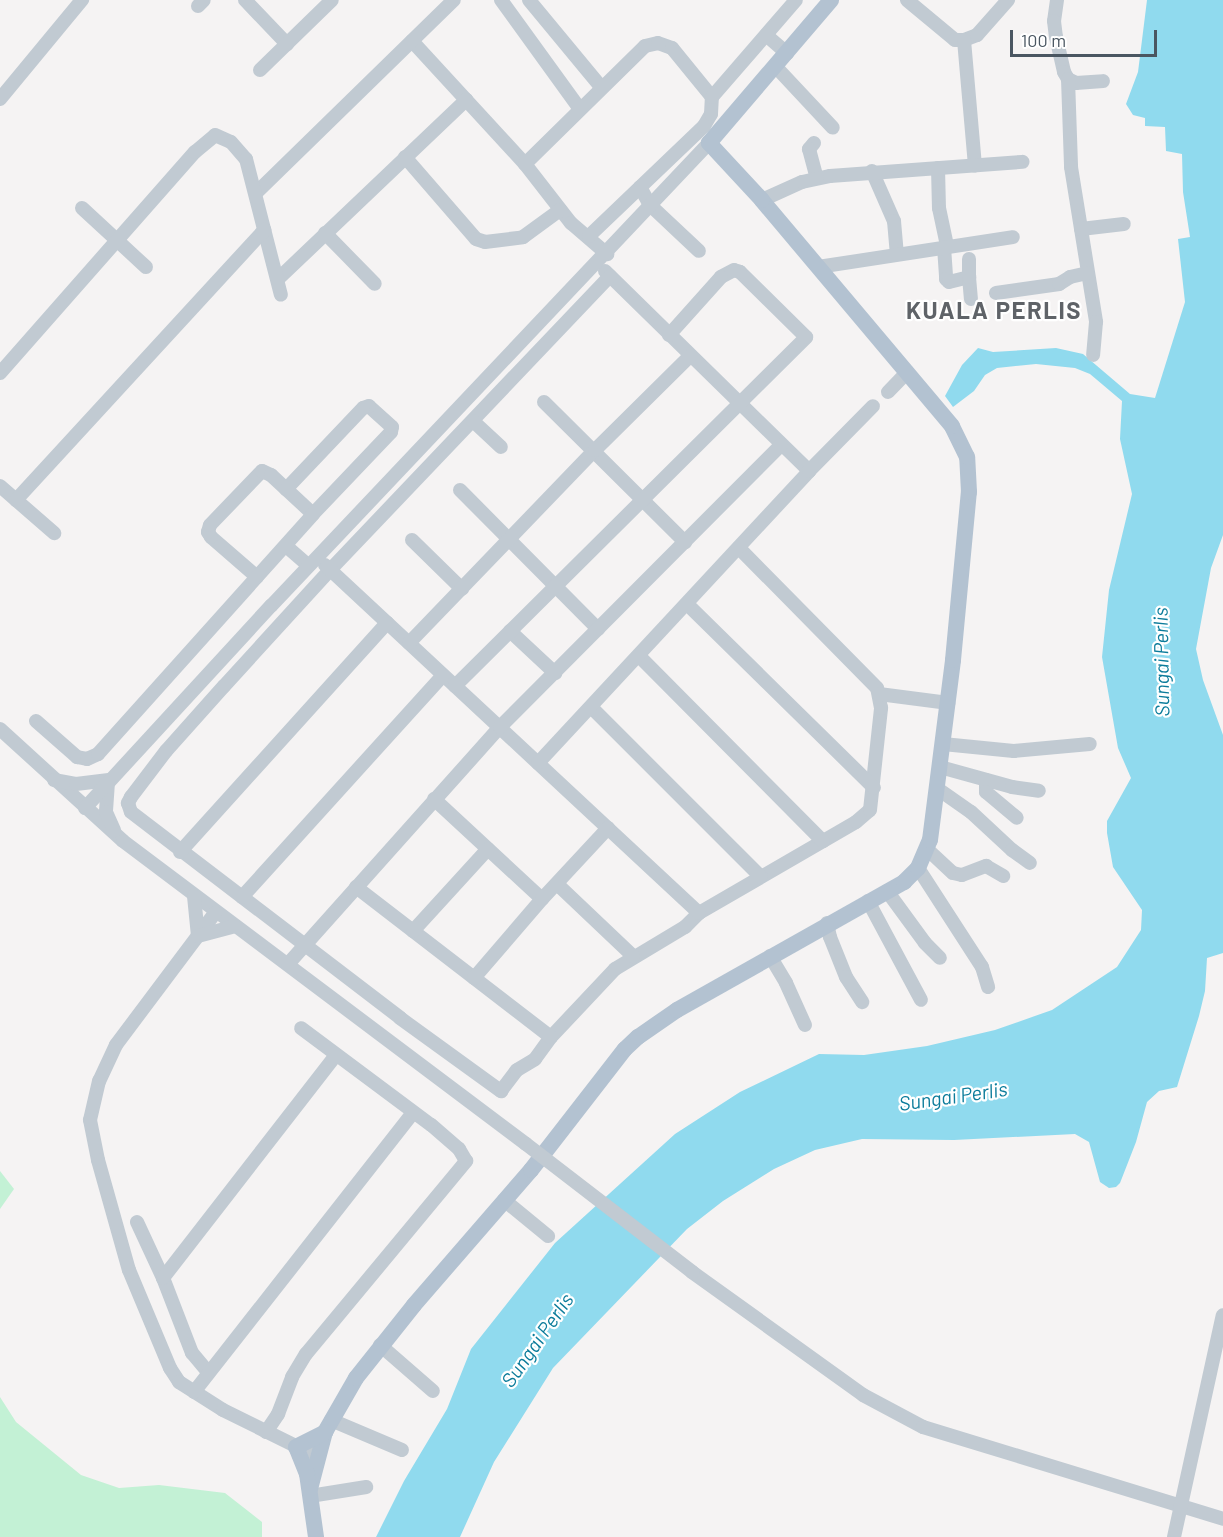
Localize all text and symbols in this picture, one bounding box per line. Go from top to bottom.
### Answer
scale bar [1013,18,1160,56]
text: 100 m [1021,29,1066,51]
district label: KUALA PERLIS [906,296,1082,324]
water label: Sungai Perlis [1148,607,1174,717]
water label: Sungai Perlis [897,1077,1009,1115]
water label: Sungai Perlis [496,1288,578,1392]

